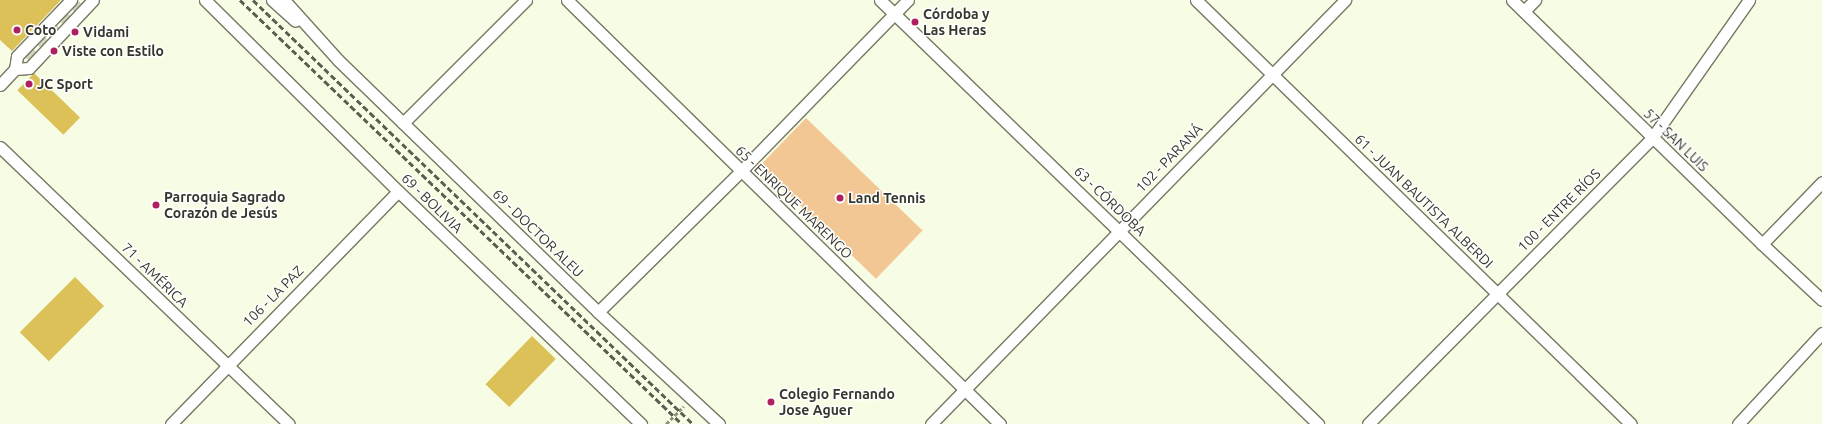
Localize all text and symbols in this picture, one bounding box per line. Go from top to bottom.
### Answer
place label: Córdoba y Las Heras [923,6,989,38]
marker: Córdoba y Las Heras [910,17,920,27]
place label: Coto [25,22,56,38]
place label: Vidami [83,24,129,40]
marker: Coto [12,25,22,35]
marker: Vidami [70,27,80,37]
place label: Viste con Estilo [62,43,164,59]
marker: Viste con Estilo [49,46,59,56]
place label: JC Sport [37,76,93,92]
marker: JC Sport [24,79,34,89]
street label: 57 - SAN LUIS [1640,105,1712,175]
street label: 102 - PARANÁ [1132,120,1206,196]
street label: 61 - JUAN BAUTISTA ALBERDI [1351,130,1497,272]
street label: 65 - ENRIQUE MARENGO [732,142,856,262]
street label: 63 - CÓRDOBA [1071,163,1149,239]
street label: 100 - ENTRE RÍOS [1514,165,1604,255]
street label: 69 - BOLIVIA [398,170,466,236]
street label: 69 - DOCTOR ALEU [489,185,587,281]
place label: Parroquia Sagrado Corazón de Jesús [164,189,285,222]
place label: Land Tennis [848,190,926,206]
marker: Land Tennis [835,193,845,203]
marker: Parroquia Sagrado Corazón de Jesús [151,200,161,210]
street label: 71 - AMÉRICA [118,239,192,311]
street label: 106 - LA PAZ [239,262,307,330]
place label: Colegio Fernando Jose Aguer [779,386,895,418]
marker: Colegio Fernando Jose Aguer [766,397,776,407]

